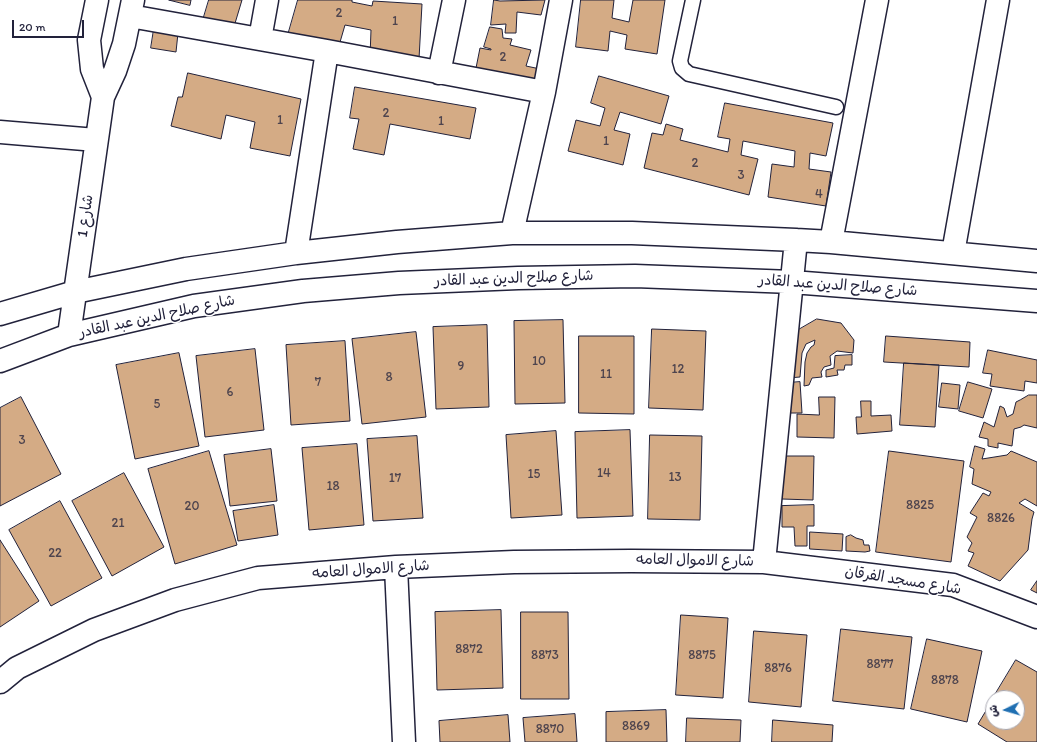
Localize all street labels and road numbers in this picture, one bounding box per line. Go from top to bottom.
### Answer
street label: شارع 1 [74,194,98,238]
street label: شارع صلاح الدين عبد القادر [434,267,594,291]
street label: شارع صلاح الدين عبد القادر [758,271,918,301]
street label: شارع صلاح الدين عبد القادر [77,292,237,342]
street label: شارع الاموال العامه [636,551,754,571]
street label: شارع الاموال العامه [312,557,430,583]
street label: شارع مسجد الفرقان [844,563,962,599]

